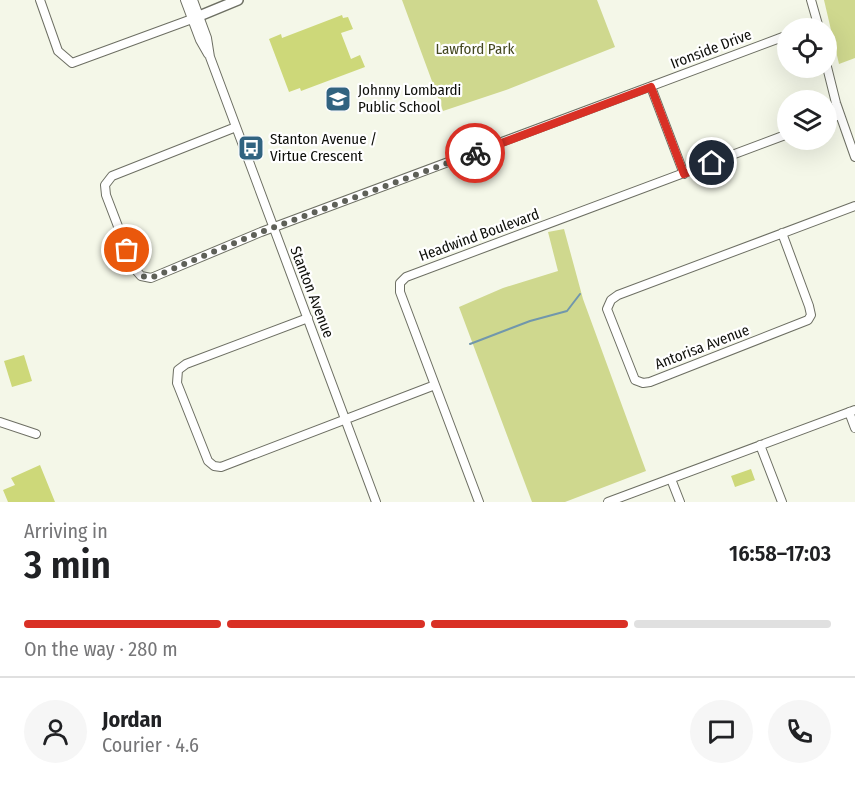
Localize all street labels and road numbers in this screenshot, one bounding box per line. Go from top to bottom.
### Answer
street label: Ironside Drive [668,25,754,73]
street label: Headwind Boulevard [416,205,542,265]
street label: Stanton Avenue [286,244,338,340]
street label: Antorisa Avenue [652,321,752,373]

